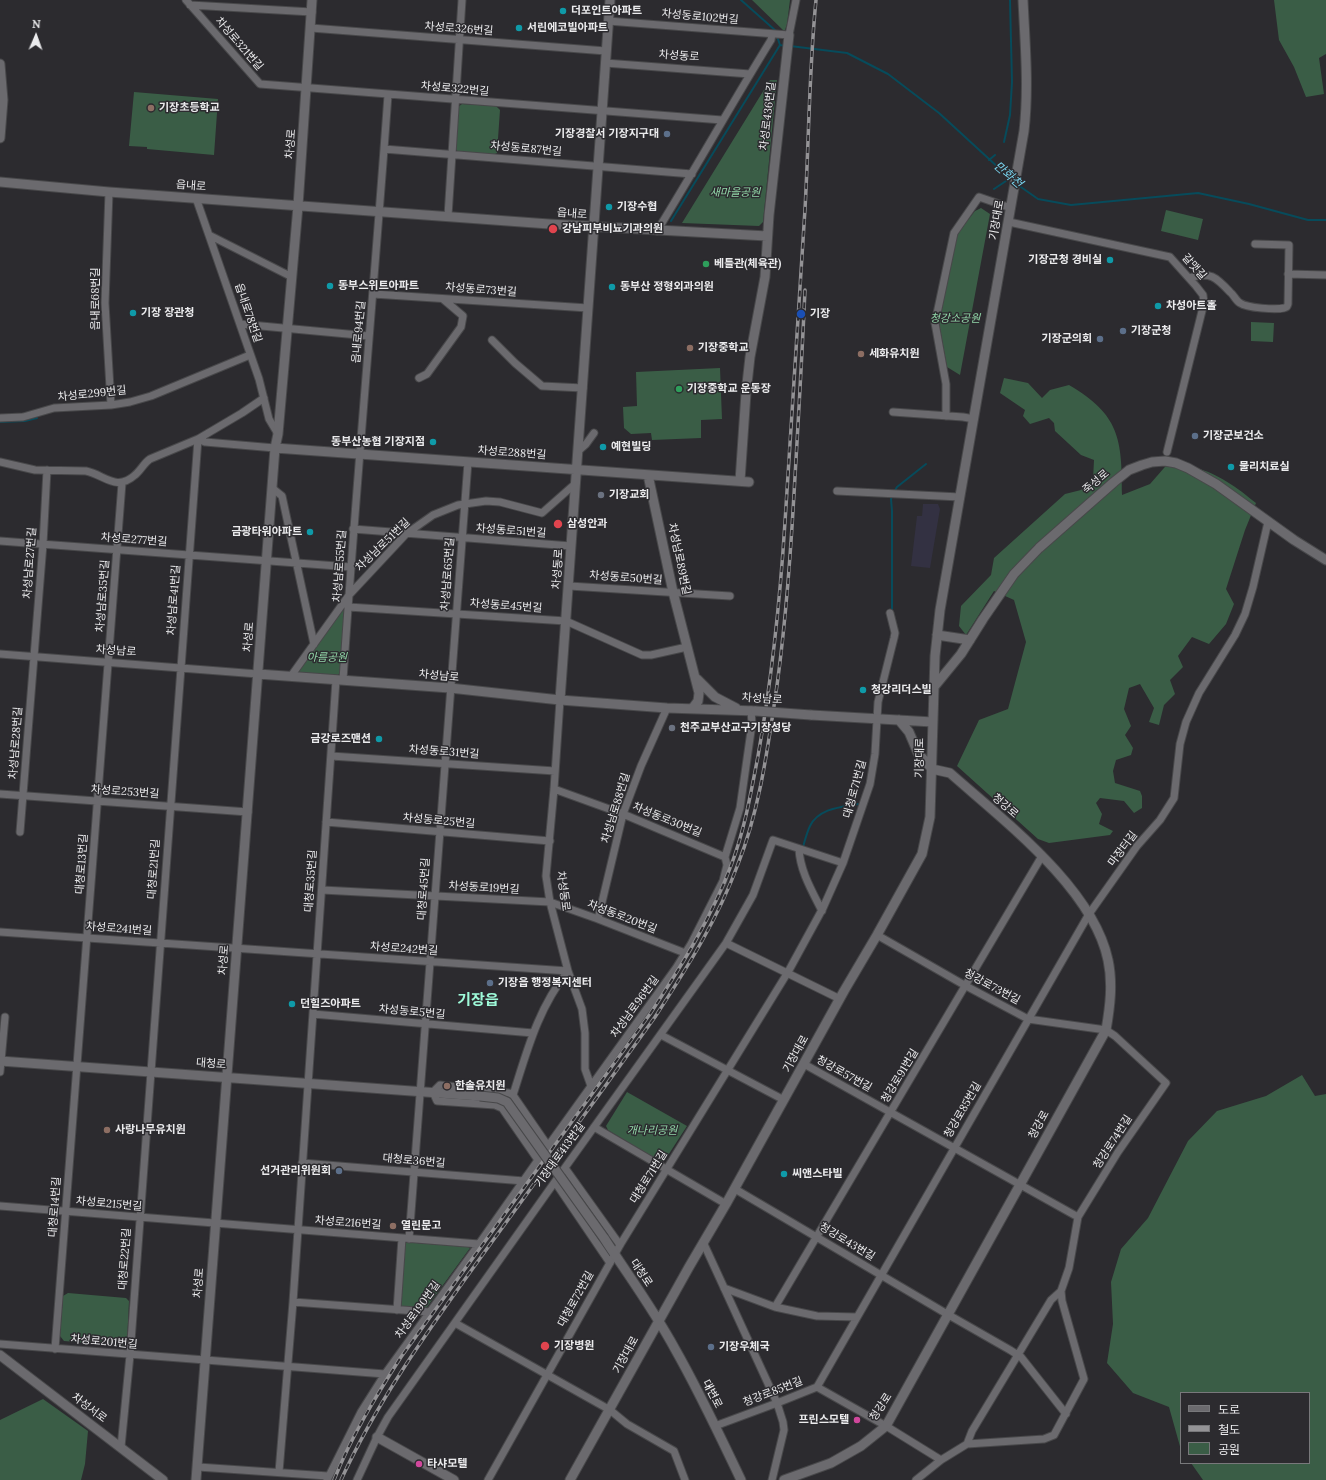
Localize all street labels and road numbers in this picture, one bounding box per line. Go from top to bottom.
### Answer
street label: 차성동로102번길 [661,7,739,27]
street label: 차성로321번길 [212,15,266,73]
street label: 차성로326번길 [424,20,494,38]
street label: 차성동로 [658,48,700,64]
street label: 차성로322번길 [420,79,490,99]
street label: 차성로436번길 [757,81,779,151]
street label: 차성로 [283,128,299,160]
street label: 차성동로87번길 [490,139,562,159]
street label: 읍내로 [175,178,207,194]
street label: 기장대로 [987,199,1007,241]
street label: 읍내로 [556,206,588,222]
street label: 갈맷길 [1179,251,1209,283]
street label: 읍내로68번길 [89,267,103,331]
street label: 차성동로73번길 [445,281,517,299]
street label: 읍내로78번길 [232,282,264,344]
street label: 읍내로94번길 [350,300,368,364]
street label: 차성로299번길 [57,384,127,404]
street label: 차성로288번길 [477,444,547,462]
street label: 죽성로 [1080,467,1112,497]
street label: 차성남로51번길 [353,516,413,574]
street label: 차성동로51번길 [475,522,547,540]
street label: 차성남로89번길 [665,522,693,596]
street label: 차성남로27번길 [21,527,39,599]
street label: 차성남로55번길 [331,529,349,603]
street label: 차성로277번길 [100,531,168,549]
street label: 차성남로65번길 [439,537,457,611]
street label: 차성동로 [550,548,566,590]
street label: 차성남로35번길 [94,559,112,633]
street label: 차성남로41번길 [165,564,183,636]
street label: 차성동로50번길 [589,569,663,587]
street label: 차성동로45번길 [469,597,543,615]
street label: 차성로 [241,621,257,653]
street label: 차성남로 [95,643,137,659]
street label: 차성남로 [418,668,460,684]
street label: 차성남로 [741,691,783,707]
street label: 차성남로28번길 [7,706,25,780]
street label: 기장대로 [913,738,927,778]
street label: 차성동로31번길 [408,743,480,761]
street label: 대청로71번길 [841,758,869,820]
street label: 차성남로88번길 [599,771,633,845]
street label: 차성로253번길 [90,783,160,801]
street label: 청강로 [989,791,1021,821]
street label: 차성동로30번길 [630,800,704,840]
street label: 차성동로25번길 [402,811,476,831]
street label: 마장터길 [1106,829,1140,869]
street label: 대청로13번길 [73,833,91,895]
street label: 대청로21번길 [145,838,163,900]
street label: 대청로35번길 [302,849,320,913]
street label: 대청로45번길 [415,857,433,921]
street label: 차성동로 [554,870,572,912]
street label: 차성동로19번길 [448,880,520,896]
street label: 차성동로20번길 [585,898,659,936]
street label: 차성로241번길 [86,920,152,938]
street label: 차성로242번길 [370,940,438,958]
street label: 차성로 [216,944,232,976]
street label: 청강로73번길 [962,967,1022,1007]
street label: 차성남로96번길 [608,973,662,1041]
street label: 차성동로5번길 [378,1003,446,1021]
street label: 기장대로 [780,1033,812,1075]
street label: 청강로91번길 [879,1046,921,1106]
street label: 청강로57번길 [814,1053,874,1095]
street label: 대청로 [195,1056,227,1072]
street label: 청강로85번길 [942,1080,984,1140]
street label: 청강로 [1026,1109,1052,1141]
street label: 청강로74번길 [1091,1113,1135,1171]
street label: 기장대로413번길 [532,1120,588,1190]
street label: 대청로71번길 [628,1148,670,1206]
street label: 대청로36번길 [382,1152,446,1170]
street label: 대청로14번길 [46,1176,64,1238]
street label: 차성로215번길 [75,1195,143,1213]
street label: 차성로216번길 [314,1214,382,1232]
street label: 청강로43번길 [817,1220,877,1264]
street label: 대청로22번길 [116,1227,134,1291]
street label: 대청로 [627,1257,655,1289]
street label: 차성로 [191,1267,207,1299]
street label: 대청로72번길 [555,1269,597,1329]
street label: 차성로190번길 [393,1279,443,1341]
street label: 차성로201번길 [70,1332,138,1352]
street label: 기장대로 [610,1334,642,1376]
street label: 청강로85번길 [741,1375,805,1409]
street label: 대변로 [699,1377,725,1411]
street label: 차성서로 [69,1391,109,1425]
street label: 청강로 [867,1391,895,1423]

